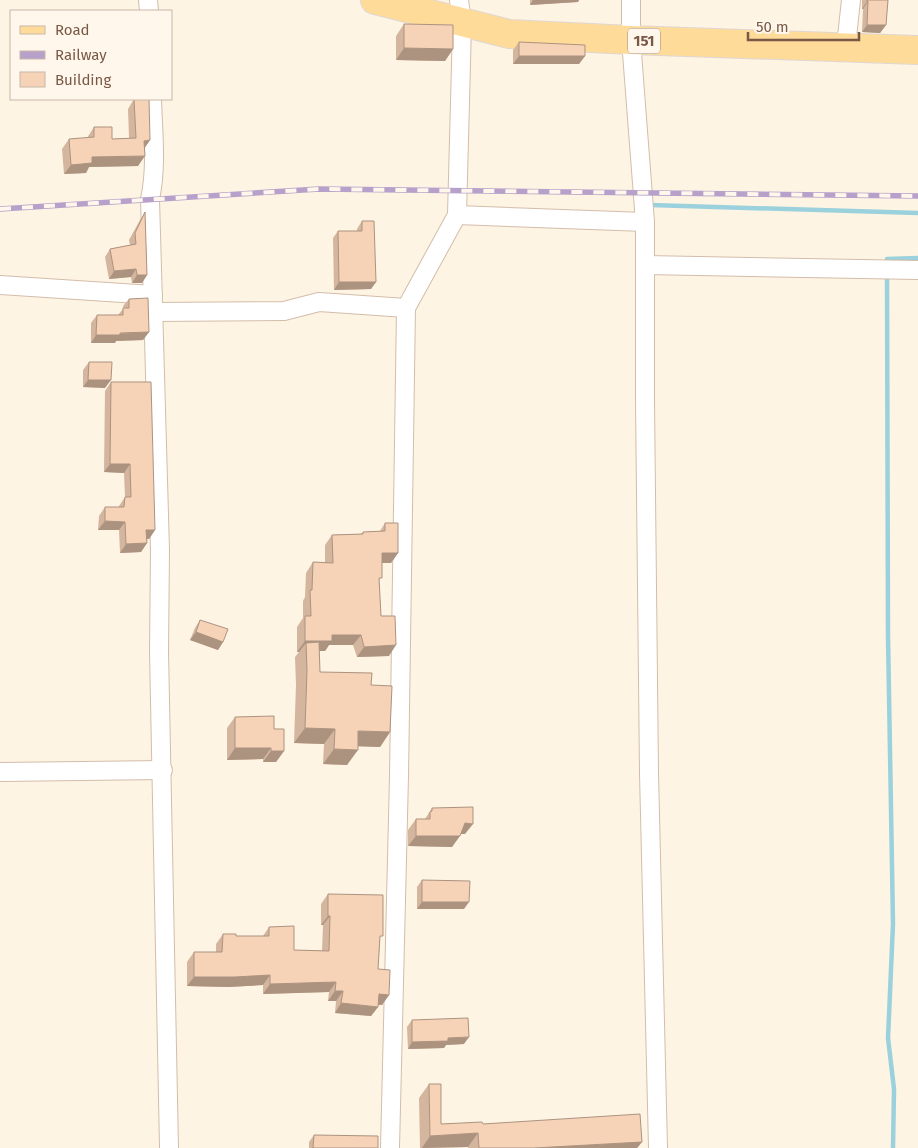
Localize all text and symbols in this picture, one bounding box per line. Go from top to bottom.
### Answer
legend [10,10,172,100]
scale bar [748,10,859,42]
text: 50 m [756,18,789,36]
text: Road [55,21,90,39]
road number: 151 [628,28,660,54]
text: Railway [55,46,107,64]
text: Building [55,71,111,89]

